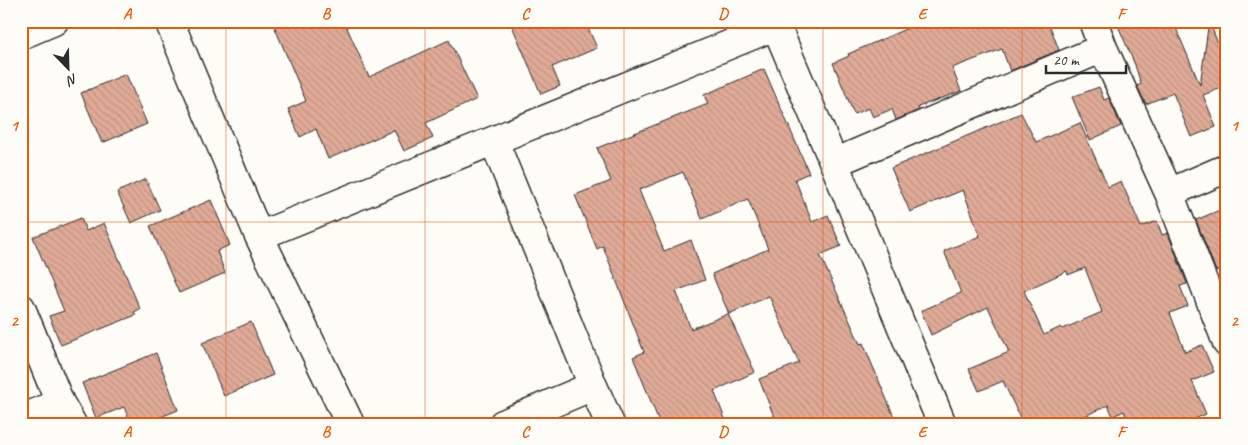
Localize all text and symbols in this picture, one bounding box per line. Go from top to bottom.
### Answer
text: A [123,4,133,24]
text: B [322,4,332,24]
text: C [521,4,531,24]
text: D [718,4,729,24]
text: E [918,4,929,24]
text: F [1117,4,1128,24]
north arrow [42,42,92,92]
scale bar [1046,42,1126,74]
text: 20 m [1053,51,1080,70]
text: N [63,70,80,90]
text: 1 [10,116,19,136]
text: 1 [1230,116,1239,136]
text: 2 [10,311,19,331]
text: 2 [1230,311,1239,331]
text: A [123,422,133,442]
text: B [322,422,332,442]
text: C [521,422,531,442]
text: D [718,422,729,442]
text: E [918,422,929,442]
text: F [1117,422,1128,442]

